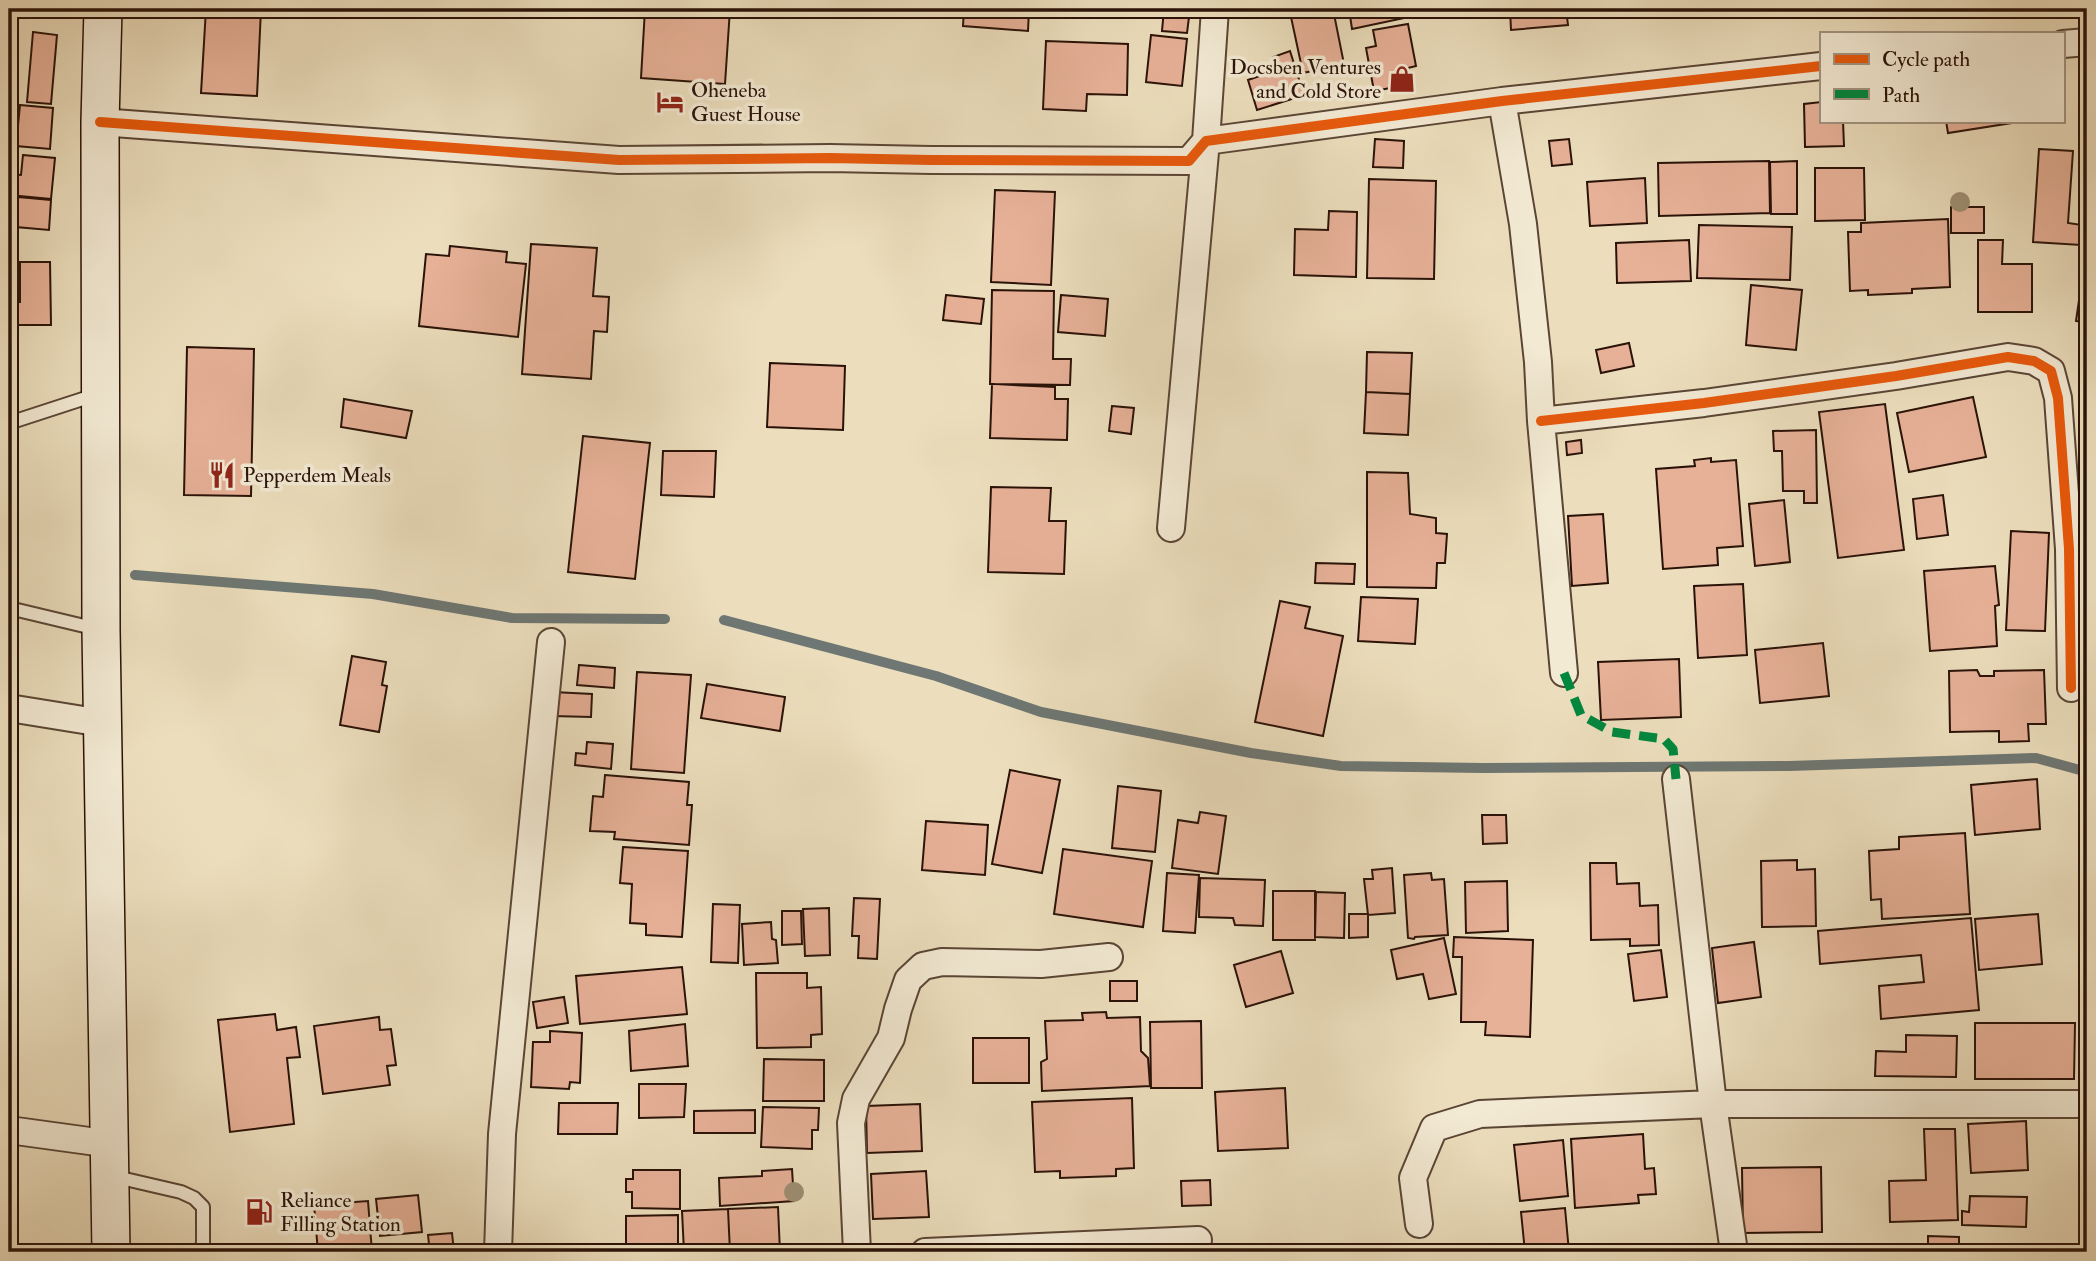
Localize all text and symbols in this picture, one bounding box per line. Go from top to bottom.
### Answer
legend [1820,32,2064,122]
text: Cycle path [1882,46,1970,73]
place label: Docsben Ventures and Cold Store [1230,54,1381,105]
shop icon: Docsben Ventures and Cold Store [1387,64,1417,94]
place label: Oheneba Guest House [691,77,801,128]
text: Path [1882,82,1920,109]
hotel icon: Oheneba Guest House [655,87,685,117]
restaurant icon: Pepperdem Meals [207,460,237,490]
place label: Pepperdem Meals [243,462,391,489]
place label: Reliance Filling Station [280,1187,401,1238]
fuel station icon: Reliance Filling Station [244,1197,274,1227]

